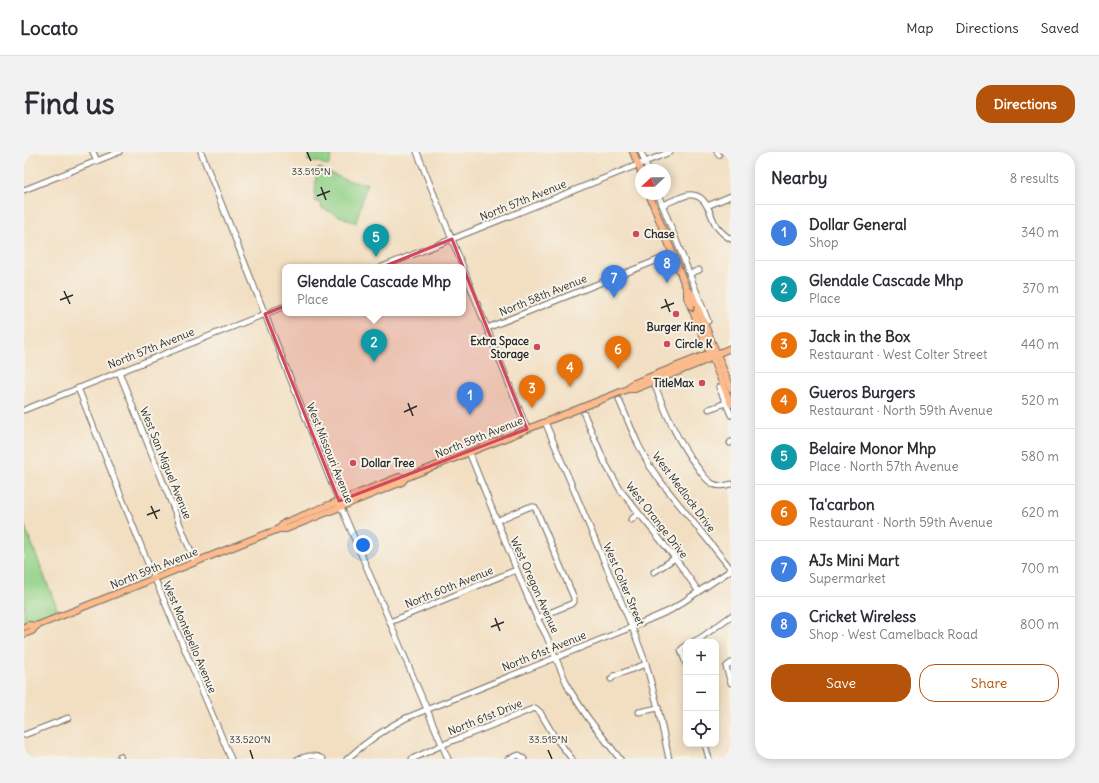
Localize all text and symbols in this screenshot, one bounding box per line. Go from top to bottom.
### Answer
text: Locato [20,16,78,40]
text: Map [906,19,933,37]
text: Directions [955,19,1019,37]
text: Saved [1041,19,1079,37]
button: Directions [976,85,1075,123]
text: Find us [24,86,115,122]
north arrow [635,164,671,200]
text: 33.515°N [291,165,331,178]
text: Nearby [771,167,827,189]
text: 8 results [1010,170,1059,187]
street label: North 57th Avenue [478,176,568,224]
text: Dollar General [809,215,907,234]
pin: 5 [363,224,389,257]
text: 1 [781,224,787,241]
text: 340 m [1021,224,1059,241]
place label: Chase [644,227,675,241]
marker: Chase [631,229,641,239]
text: Shop [809,234,838,251]
pin: 8 [654,250,680,283]
popup [282,264,466,316]
pin: 7 [601,265,627,298]
street label: North 58th Avenue [497,271,589,319]
text: Glendale Cascade Mhp [809,271,963,290]
text: Glendale Cascade Mhp [297,272,451,291]
text: 2 [780,280,788,297]
text: 370 m [1022,280,1059,297]
text: Place [809,290,840,307]
text: Place [297,291,328,308]
one-way arrow [687,305,695,313]
marker: Burger King [671,309,681,319]
place label: Burger King [647,320,705,335]
street label: North 57th Avenue [106,324,196,372]
text: Jack in the Box [809,327,910,346]
pin: 2 [361,329,387,362]
place label: Extra Space Storage [470,334,529,362]
pin: 6 [605,336,631,369]
text: 3 [780,336,788,353]
text: 440 m [1021,336,1059,353]
place label: Circle K [675,337,713,351]
marker: Circle K [662,339,672,349]
marker: Extra Space Storage [532,342,542,352]
text: Restaurant · West Colter Street [809,346,987,363]
pin: 4 [557,354,583,387]
pin: 3 [519,375,545,408]
place label: TitleMax [653,376,695,390]
marker: TitleMax [697,378,707,388]
pin: 1 [457,382,483,415]
text: Gueros Burgers [809,383,915,402]
text: 4 [780,392,788,409]
text: 520 m [1021,392,1059,409]
street label: West Missouri Avenue [303,401,357,505]
text: Restaurant · North 59th Avenue [809,402,993,419]
street label: West San Miguel Avenue [137,405,195,521]
street label: North 59th Avenue [433,413,525,461]
text: Belaire Monor Mhp [809,439,936,458]
text: 5 [780,448,788,465]
text: 580 m [1021,448,1059,465]
street label: West Medlock Drive [649,449,719,535]
place label: Dollar Tree [361,456,414,470]
marker: Dollar Tree [348,458,358,468]
text: Place · North 57th Avenue [809,458,958,475]
street label: West Orange Drive [623,479,691,561]
text: Ta'carbon [809,495,875,514]
text: 6 [780,504,788,521]
text: 620 m [1021,504,1059,521]
text: Restaurant · North 59th Avenue [809,514,993,531]
your location [353,535,373,555]
street label: West Oregon Avenue [508,535,562,635]
street label: West Colter Street [600,540,648,628]
street label: North 59th Avenue [108,544,200,592]
text: AJs Mini Mart [809,551,899,570]
text: 7 [781,560,787,577]
text: 700 m [1021,560,1059,577]
street label: North 60th Avenue [403,563,495,611]
text: Supermarket [809,570,886,587]
street label: West Montebello Avenue [160,579,220,695]
text: Cricket Wireless [809,607,916,626]
text: 8 [780,616,788,633]
text: 800 m [1020,616,1059,633]
text: Shop · West Camelback Road [809,626,978,643]
street label: North 61st Avenue [500,628,588,674]
map controls [683,639,719,747]
button: + [683,639,719,675]
button: Save [771,664,911,702]
button: Share [919,664,1059,702]
button: − [683,675,719,711]
street label: North 61st Drive [446,696,524,738]
button: locate [683,711,719,747]
text: 33.520°N [229,733,271,746]
text: 33.515°N [528,733,568,746]

